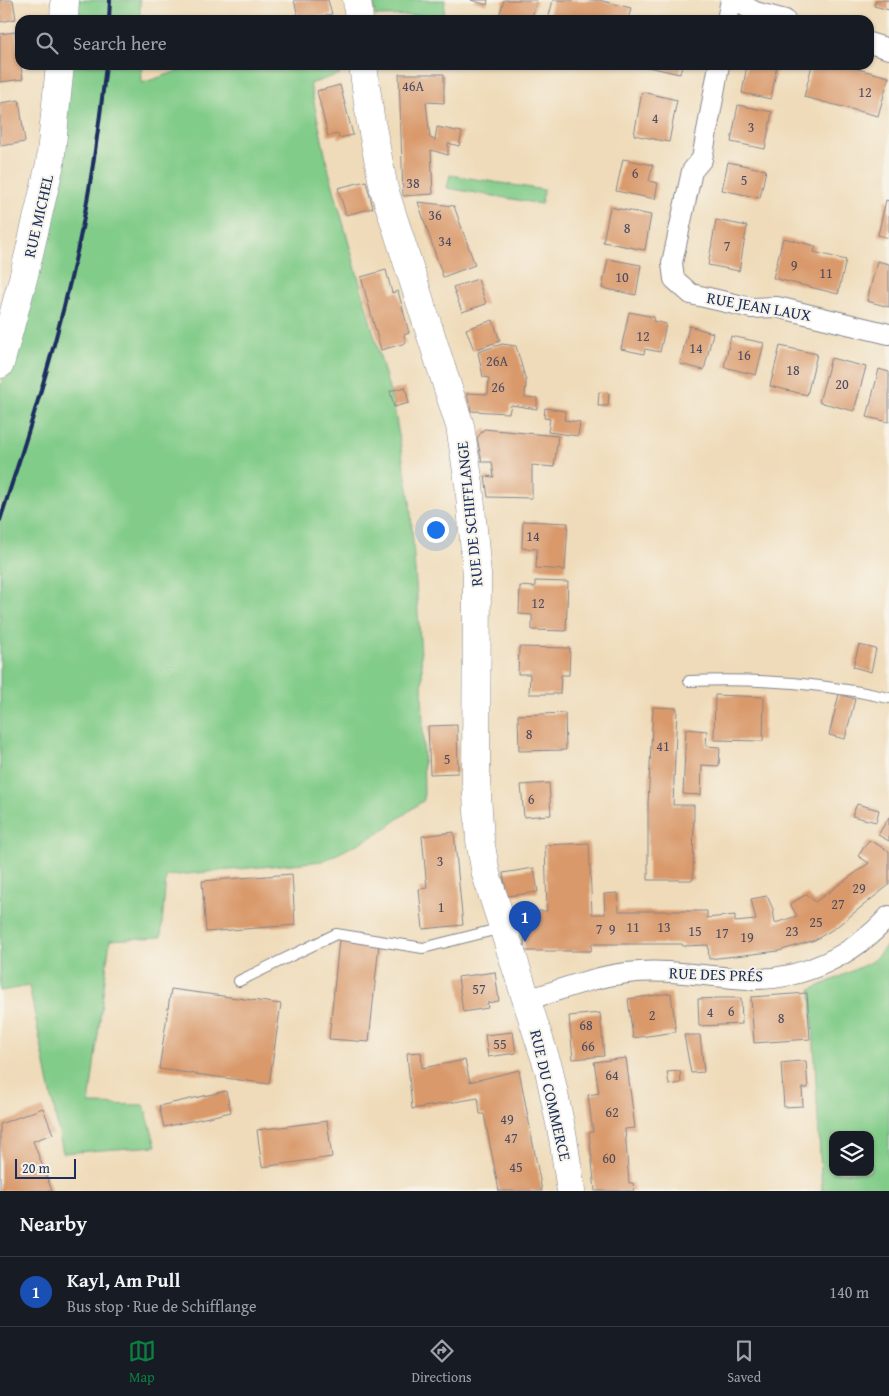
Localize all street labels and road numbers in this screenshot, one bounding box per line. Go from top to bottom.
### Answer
street label: RUE MICHEL [17,172,59,260]
street label: RUE JEAN LAUX [705,285,813,327]
street label: RUE DE SCHIFFLANGE [449,440,489,588]
street label: RUE DES PRÉS [668,960,764,988]
street label: RUE DU COMMERCE [524,1027,578,1163]

